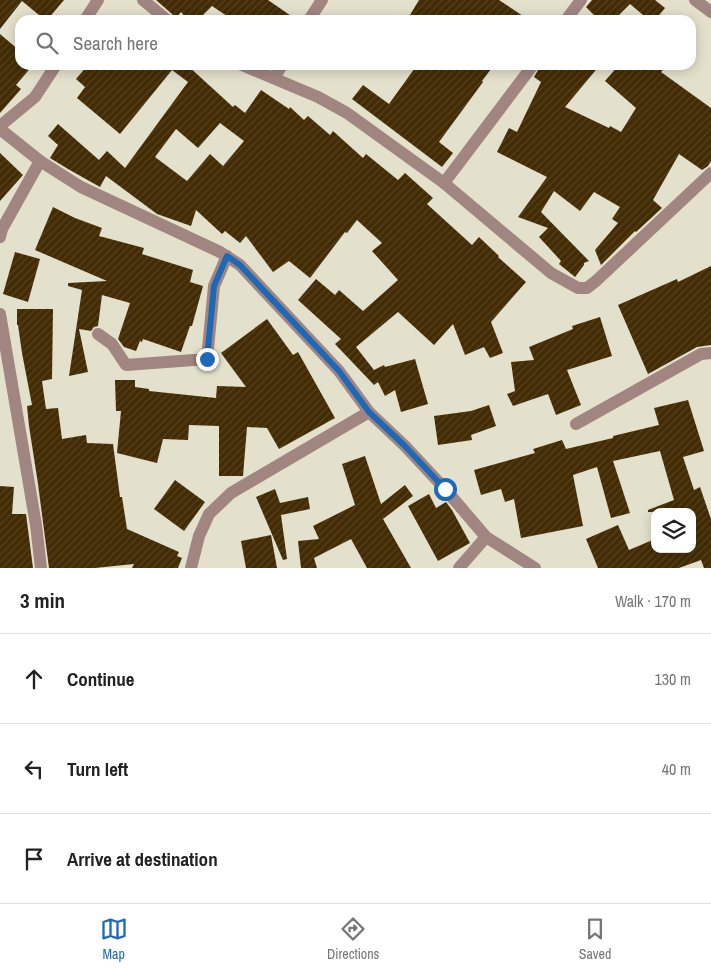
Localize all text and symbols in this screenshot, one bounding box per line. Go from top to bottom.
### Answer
search box [15,15,696,70]
icon: search [33,29,61,57]
text: Search here [73,30,158,56]
route end [196,348,219,371]
route start [434,478,457,501]
map controls [651,508,696,553]
button: layers [651,508,696,553]
text: 3 min [20,586,65,615]
text: Walk · 170 m [615,590,691,612]
icon: ahead [20,665,48,693]
text: Continue [67,666,135,692]
text: 130 m [655,668,691,690]
icon: left [20,755,48,783]
text: Turn left [67,756,128,782]
text: 40 m [662,758,691,780]
icon: arrive [20,845,48,873]
text: Arrive at destination [67,846,218,872]
tab: Map [100,915,128,963]
tab: Directions [327,915,379,963]
tab: Saved [579,915,611,963]

